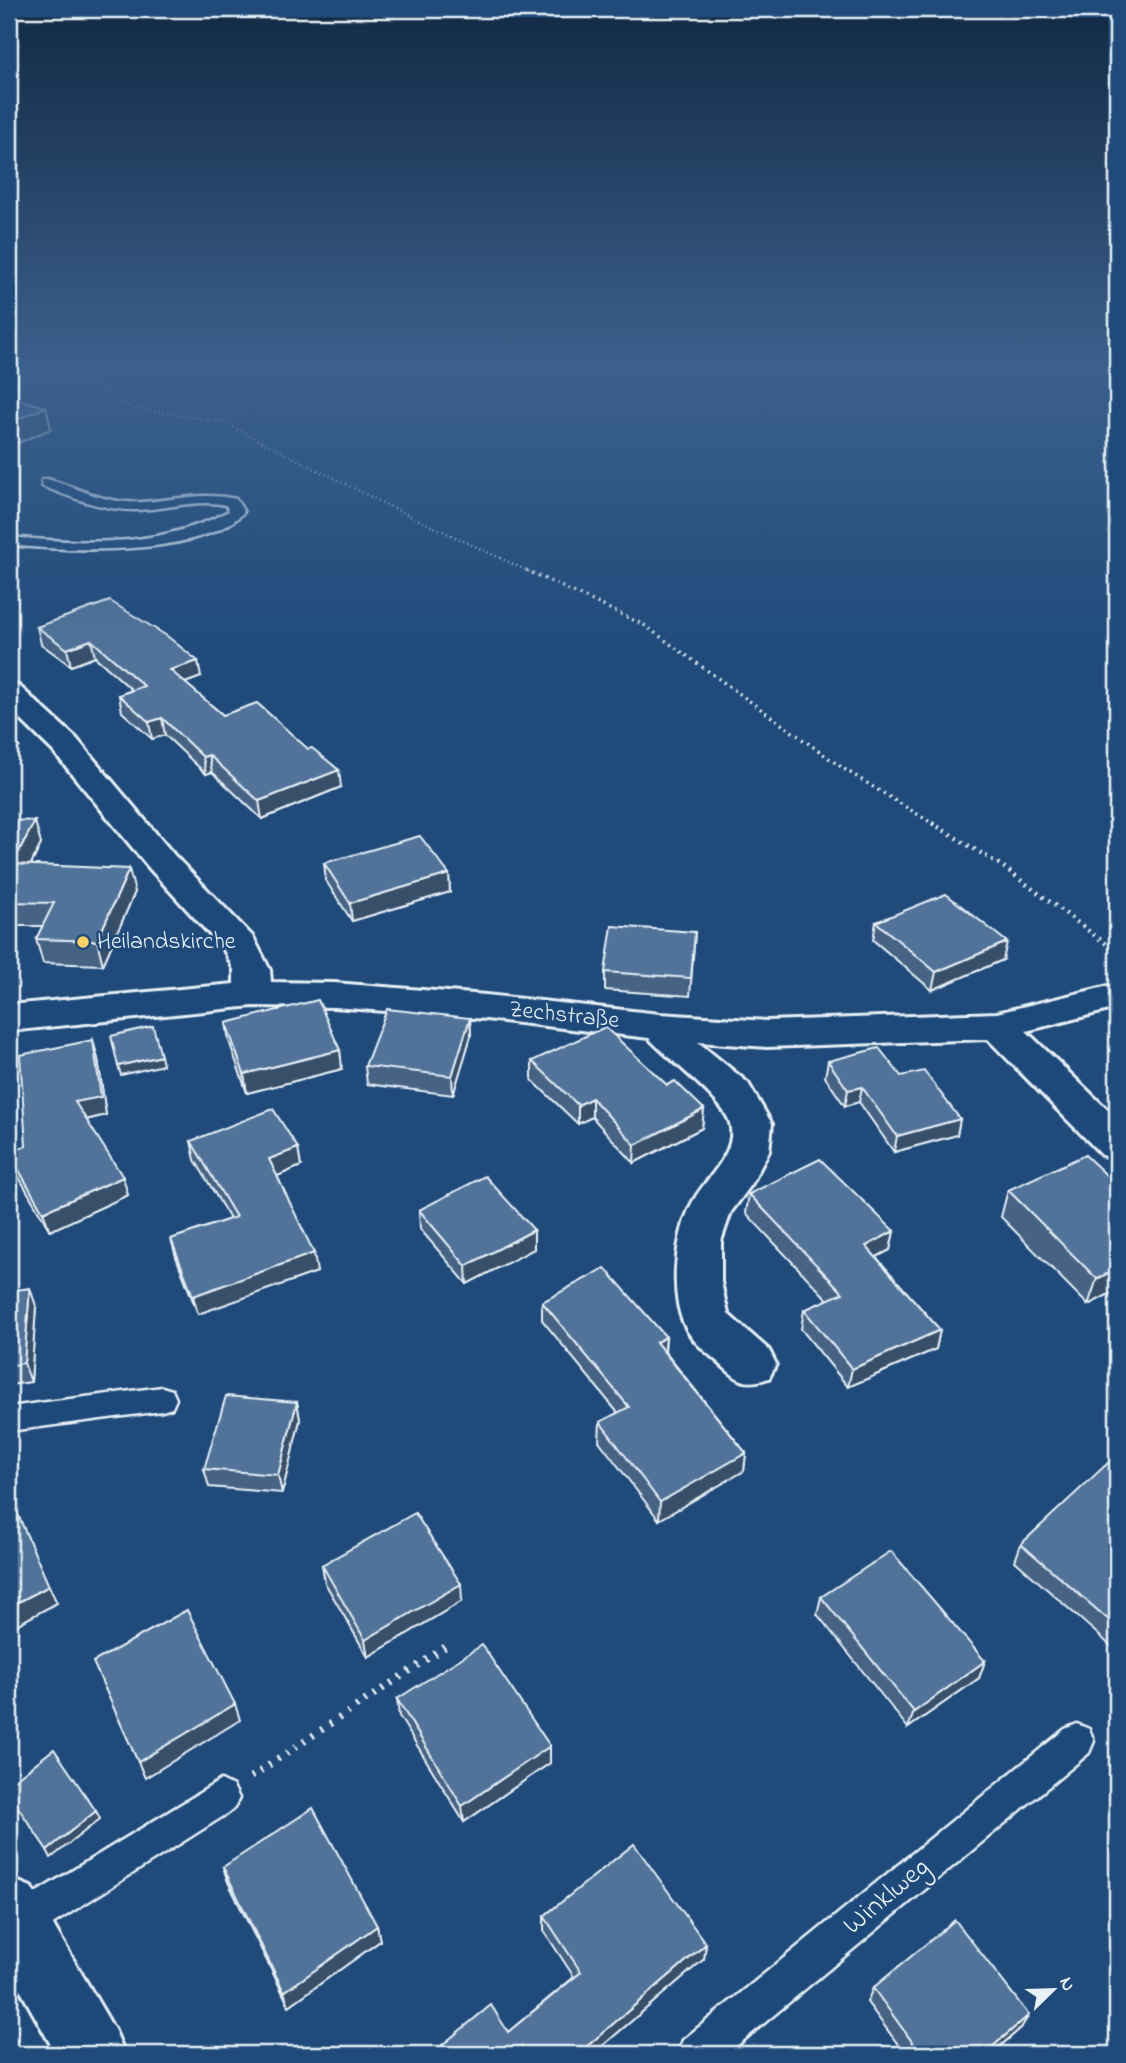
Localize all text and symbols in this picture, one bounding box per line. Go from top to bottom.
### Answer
place label: Heilandskirche [97,925,236,960]
marker: Heilandskirche [75,934,91,950]
street label: Zechstraße [507,993,621,1039]
street label: Winklweg [835,1848,939,1946]
north arrow [1018,1954,1088,2024]
text: N [1051,1973,1081,1996]

